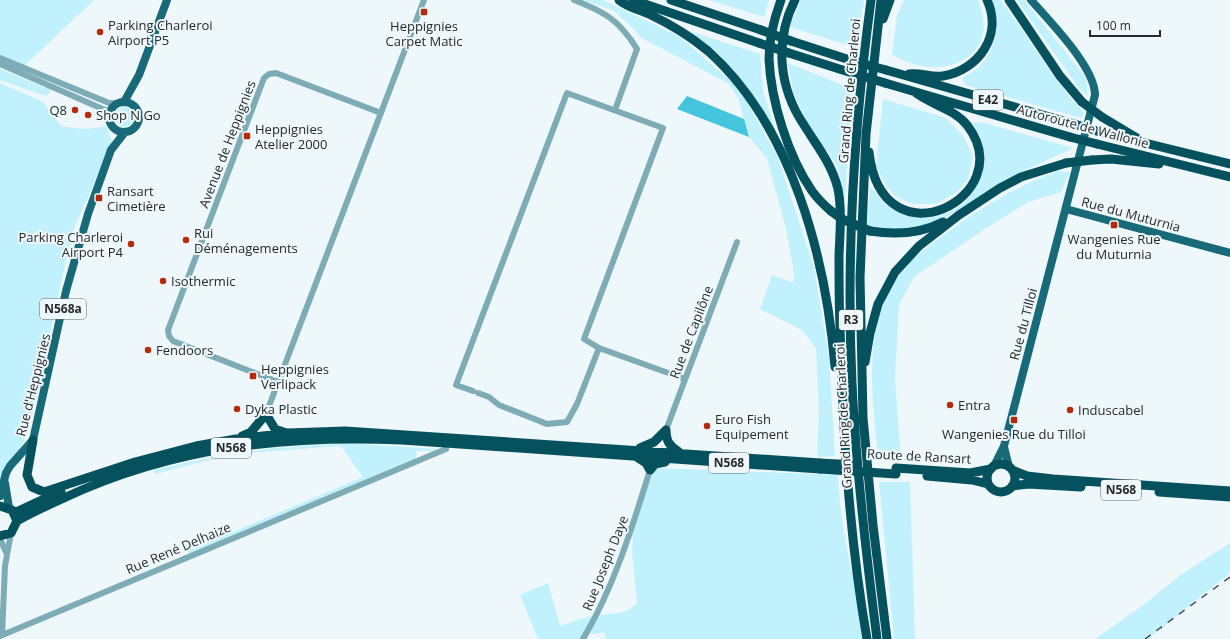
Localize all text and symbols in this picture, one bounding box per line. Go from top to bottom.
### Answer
marker: Heppignies Carpet Matic [419,7,429,17]
scale bar [1090,12,1160,38]
place label: Parking Charleroi Airport P5 [108,16,213,49]
place label: Heppignies Carpet Matic [385,17,463,50]
text: 100 m [1096,17,1131,34]
street label: Grand Ring de Charleroi [834,18,864,164]
marker: Parking Charleroi Airport P5 [95,27,105,37]
street label: Avenue de Heppignies [194,78,260,210]
road number: E42 [973,90,1003,110]
street label: Autoroute de Wallonie [1015,100,1151,152]
place label: Q8 [49,101,67,119]
marker: Q8 [70,105,80,115]
place label: Shop N Go [96,106,161,124]
marker: Shop N Go [83,110,93,120]
place label: Heppignies Atelier 2000 [255,120,327,153]
marker: Heppignies Atelier 2000 [242,131,252,141]
place label: Ransart Cimetière [107,182,166,215]
street label: Rue du Muturnia [1079,192,1183,236]
marker: Ransart Cimetière [94,193,104,203]
marker: Wangenies Rue du Muturnia [1109,220,1119,230]
place label: Rui Déménagements [194,224,298,257]
place label: Parking Charleroi Airport P4 [18,228,124,261]
place label: Wangenies Rue du Muturnia [1068,230,1160,263]
marker: Rui Déménagements [181,235,191,245]
marker: Parking Charleroi Airport P4 [126,239,136,249]
place label: Isothermic [171,272,235,290]
marker: Isothermic [158,276,168,286]
street label: Rue de Capilône [665,283,717,381]
street label: Rue du Tilloi [1005,286,1041,362]
road number: N568a [40,299,86,319]
road number: R3 [839,310,863,330]
street label: Rue d'Heppignies [12,332,54,438]
place label: Fendoors [156,341,213,359]
street label: Grand Ring de Charleroi [830,343,856,489]
marker: Fendoors [143,345,153,355]
place label: Heppignies Verlipack [261,360,329,393]
marker: Heppignies Verlipack [248,371,258,381]
place label: Entra [958,396,990,414]
place label: Dyka Plastic [245,400,317,418]
marker: Entra [945,400,955,410]
place label: Induscabel [1078,401,1144,419]
marker: Dyka Plastic [232,404,242,414]
marker: Induscabel [1065,405,1075,415]
place label: Euro Fish Equipement [715,410,789,443]
marker: Wangenies Rue du Tilloi [1009,415,1019,425]
marker: Euro Fish Equipement [702,421,712,431]
place label: Wangenies Rue du Tilloi [942,425,1086,443]
road number: N568 [211,438,251,458]
street label: Route de Ransart [866,444,972,468]
road number: N568 [709,453,749,473]
road number: N568 [1101,480,1141,500]
street label: Rue Joseph Daye [578,513,632,613]
street label: Rue René Delhaize [123,518,233,578]

